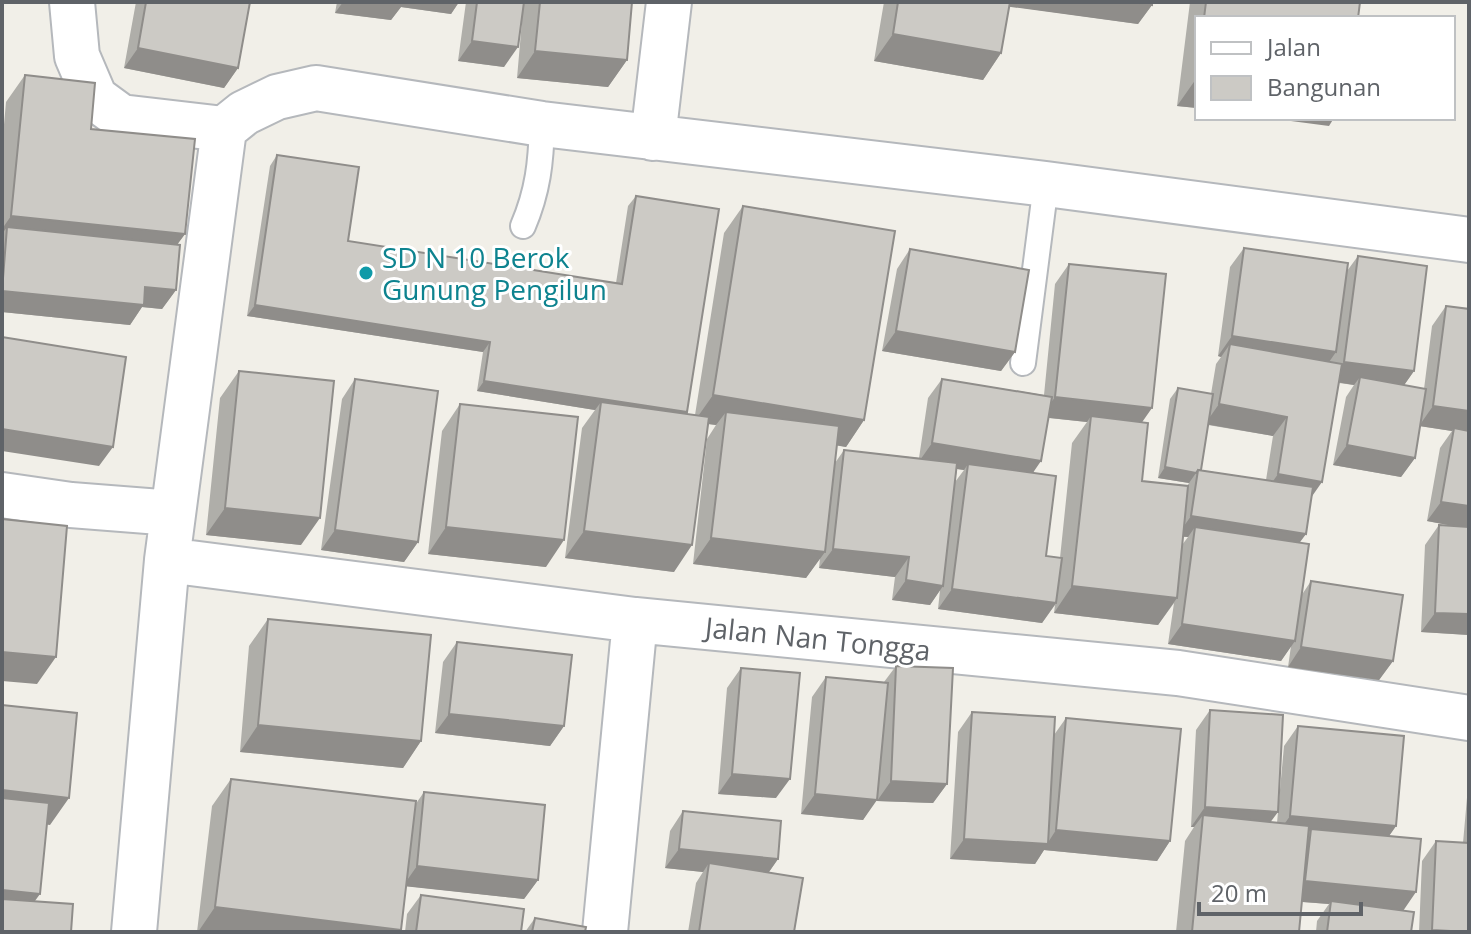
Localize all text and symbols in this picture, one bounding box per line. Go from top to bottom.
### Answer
legend [1195,16,1455,120]
text: Jalan [1265,30,1321,63]
text: Bangunan [1267,70,1381,103]
place label: SD N 10 Berok Gunung Pengilun [382,238,607,308]
marker: SD N 10 Berok Gunung Pengilun [357,264,375,282]
street label: Jalan Nan Tongga [700,607,933,669]
scale bar [1199,866,1361,916]
text: 20 m [1211,876,1267,909]

